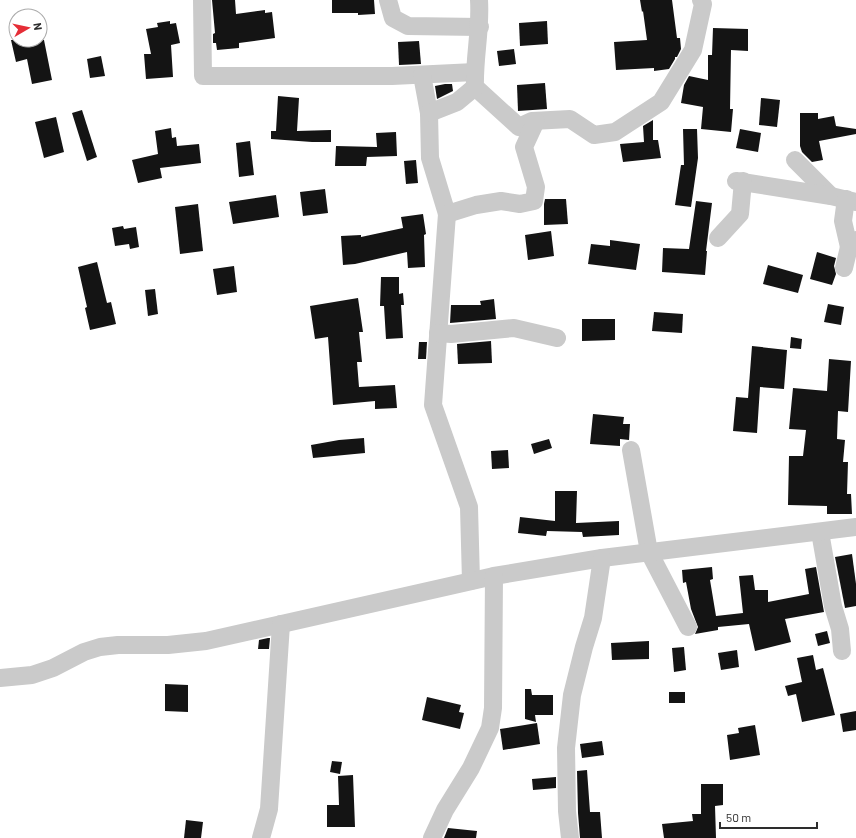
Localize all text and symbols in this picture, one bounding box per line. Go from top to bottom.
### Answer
north arrow [8,8,48,48]
text: N [31,22,45,31]
scale bar [720,804,817,830]
text: 50 m [726,810,751,824]

